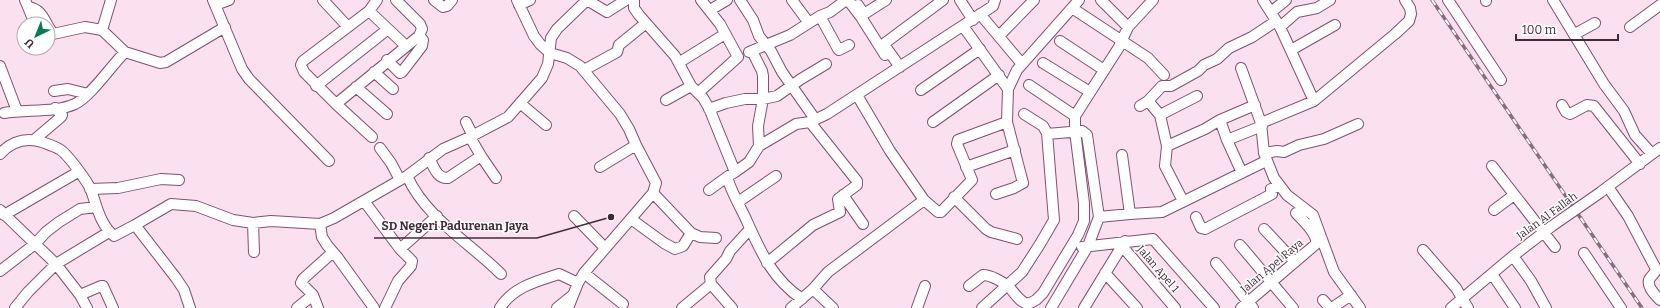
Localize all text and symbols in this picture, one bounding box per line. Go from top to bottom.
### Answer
north arrow [16,16,56,56]
scale bar [1516,16,1618,42]
text: 100 m [1522,23,1557,37]
text: U [22,35,37,50]
street label: Jalan Al Fallah [1513,190,1580,243]
callout: SD Negeri Padurenan Jaya [374,214,537,238]
text: SD Negeri Padurenan Jaya [382,219,529,233]
street label: Jalan Apel Raya [1237,236,1306,297]
street label: Jalan Apel 1 [1134,242,1182,295]

